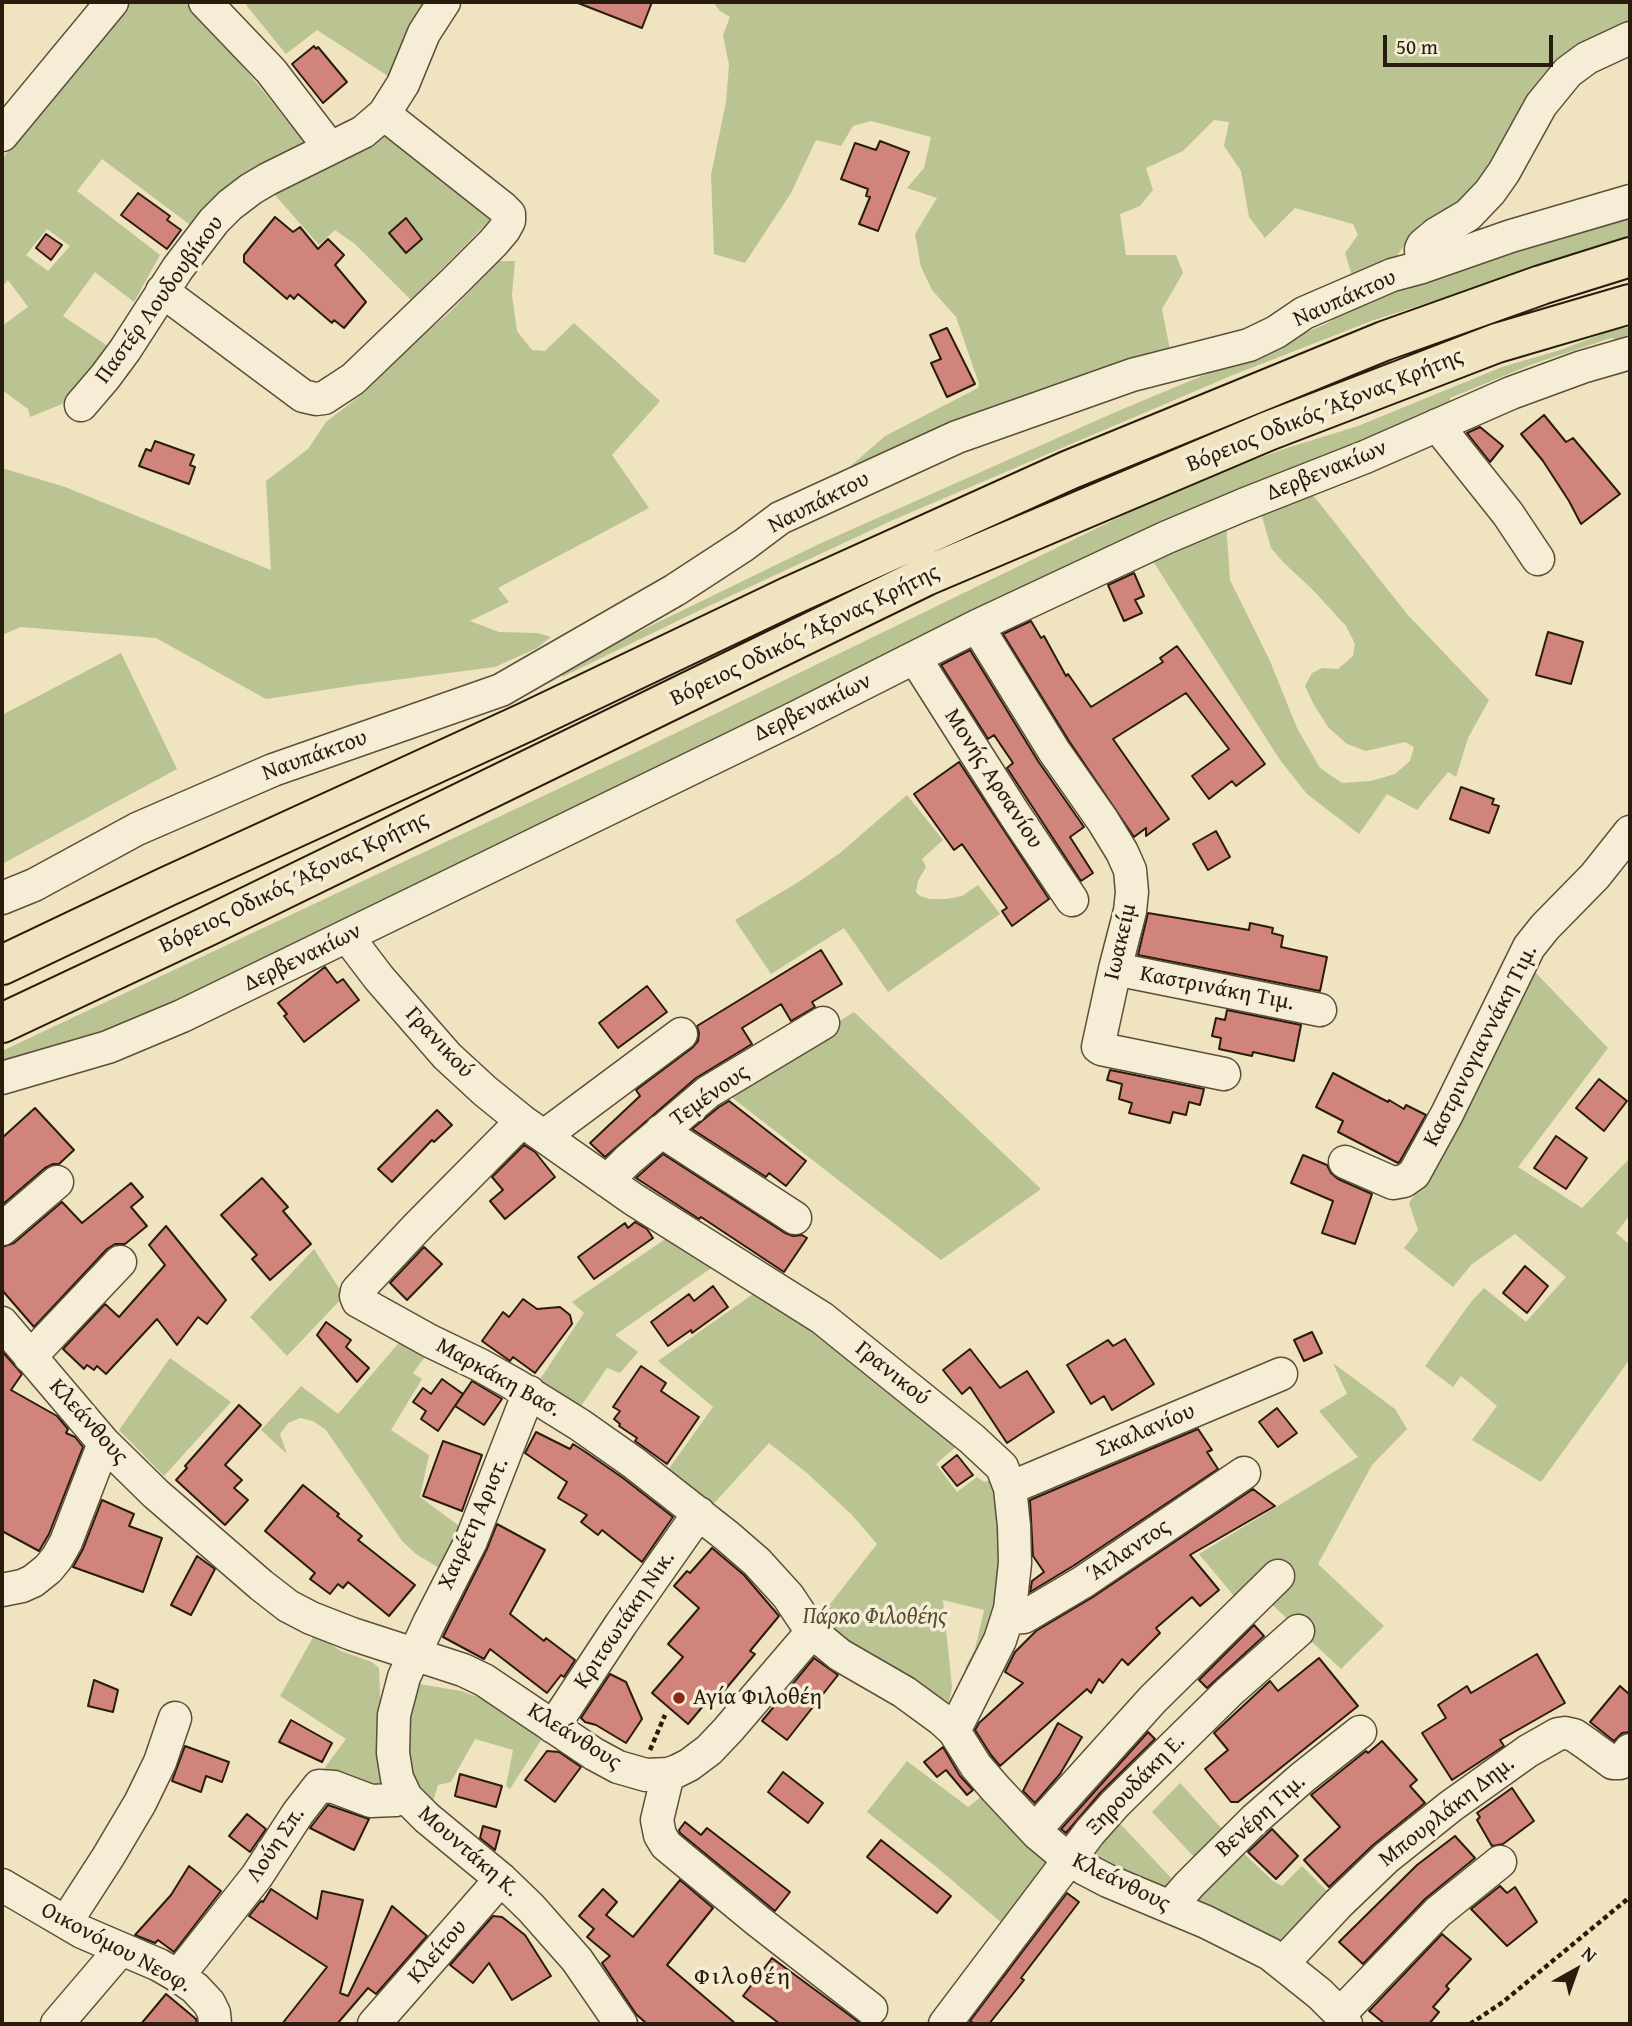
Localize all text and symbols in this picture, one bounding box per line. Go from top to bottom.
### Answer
scale bar [1387,21,1557,65]
text: 50 m [1396,31,1438,62]
street label: Παστέρ Λουδουβίκου [90,211,230,389]
street label: Ναυπάκτου [1289,264,1401,334]
street label: Βόρειος Οδικός Άξονας Κρήτης [1183,343,1467,479]
street label: Δερβενακίων [1263,434,1391,508]
street label: Ναυπάκτου [764,466,874,540]
street label: Βόρειος Οδικός Άξονας Κρήτης [666,559,944,713]
street label: Δερβενακίων [750,668,876,748]
street label: Μονής Αρσανίου [938,704,1048,854]
street label: Ναυπάκτου [259,724,371,788]
street label: Βόρειος Οδικός Άξονας Κρήτης [155,806,433,960]
street label: Ιωακείμ [1099,901,1143,983]
street label: Δερβενακίων [240,918,366,998]
street label: Καστρινογιαννάκη Τιμ. [1418,940,1544,1152]
street label: Καστρινάκη Τιμ. [1137,961,1297,1017]
street label: Γρανικού [399,1002,479,1084]
street label: Τεμένους [665,1059,755,1133]
street label: Μαρκάκη Βασ. [431,1332,565,1424]
street label: Γρανικού [849,1336,935,1412]
street label: Κλεάνθους [42,1374,134,1470]
street label: Σκαλανίου [1093,1398,1199,1464]
street label: Χαιρέτη Αριστ. [433,1454,515,1594]
street label: Άτλαντος [1082,1513,1176,1589]
street label: Κριτσωτάκη Νικ. [569,1546,681,1694]
park label: Πάρκο Φιλοθέης [803,1603,947,1631]
place label: Αγία Φιλοθέη [693,1684,822,1712]
marker: Αγία Φιλοθέη [671,1690,687,1706]
street label: Κλεάνθους [522,1697,626,1777]
street label: Ξηρουδάκη Ε. [1081,1729,1191,1841]
street label: Μπουρλάκη Δημ. [1374,1750,1520,1874]
street label: Βενέρη Τιμ. [1210,1769,1312,1863]
street label: Μουντάκη Κ. [412,1800,524,1904]
street label: Λούη Σπ. [241,1802,311,1888]
street label: Κλεάνθους [1068,1847,1174,1919]
street label: Οικονόμου Νεοφ. [36,1897,196,1999]
street label: Κλείτου [403,1914,473,1990]
north arrow [1541,1935,1611,2005]
text: N [1576,1939,1603,1969]
district label: Φιλοθέη [695,1964,791,1992]

